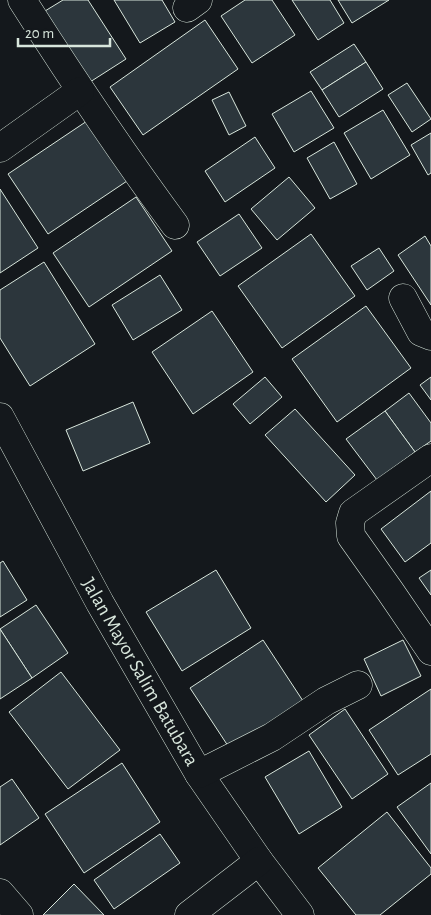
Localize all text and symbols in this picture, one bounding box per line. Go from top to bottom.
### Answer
scale bar [18,15,110,47]
text: 20 m [25,26,54,41]
street label: Jalan Mayor Salim Batubara [78,575,202,769]

